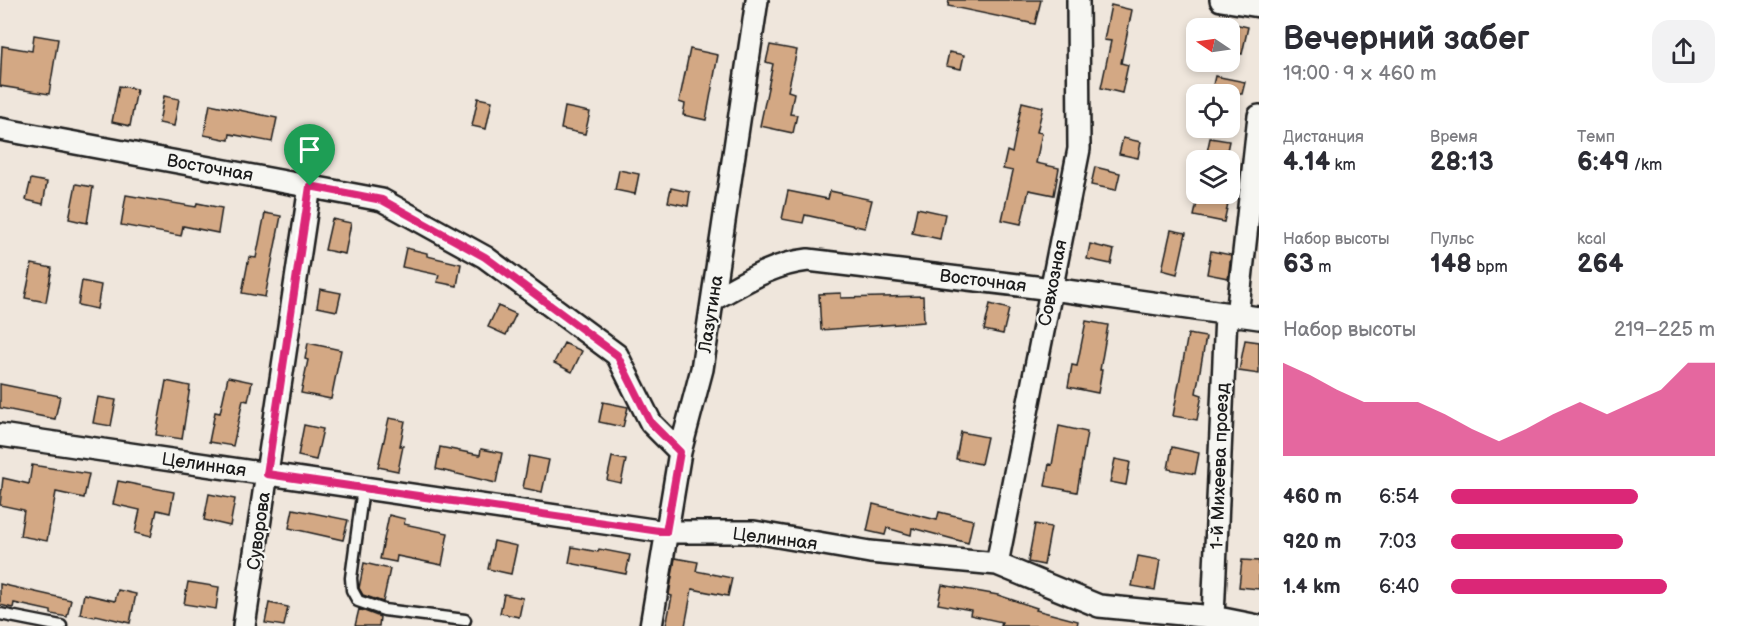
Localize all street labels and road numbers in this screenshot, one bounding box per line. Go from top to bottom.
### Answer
street label: Восточная [165,150,255,186]
street label: Совхозная [1034,238,1072,328]
street label: Восточная [938,265,1028,297]
street label: Лазутина [694,273,728,355]
street label: 1-й Михеева проезд [1207,382,1233,550]
street label: Целинная [160,449,248,481]
street label: Суворова [243,490,275,572]
street label: Целинная [731,523,819,555]

